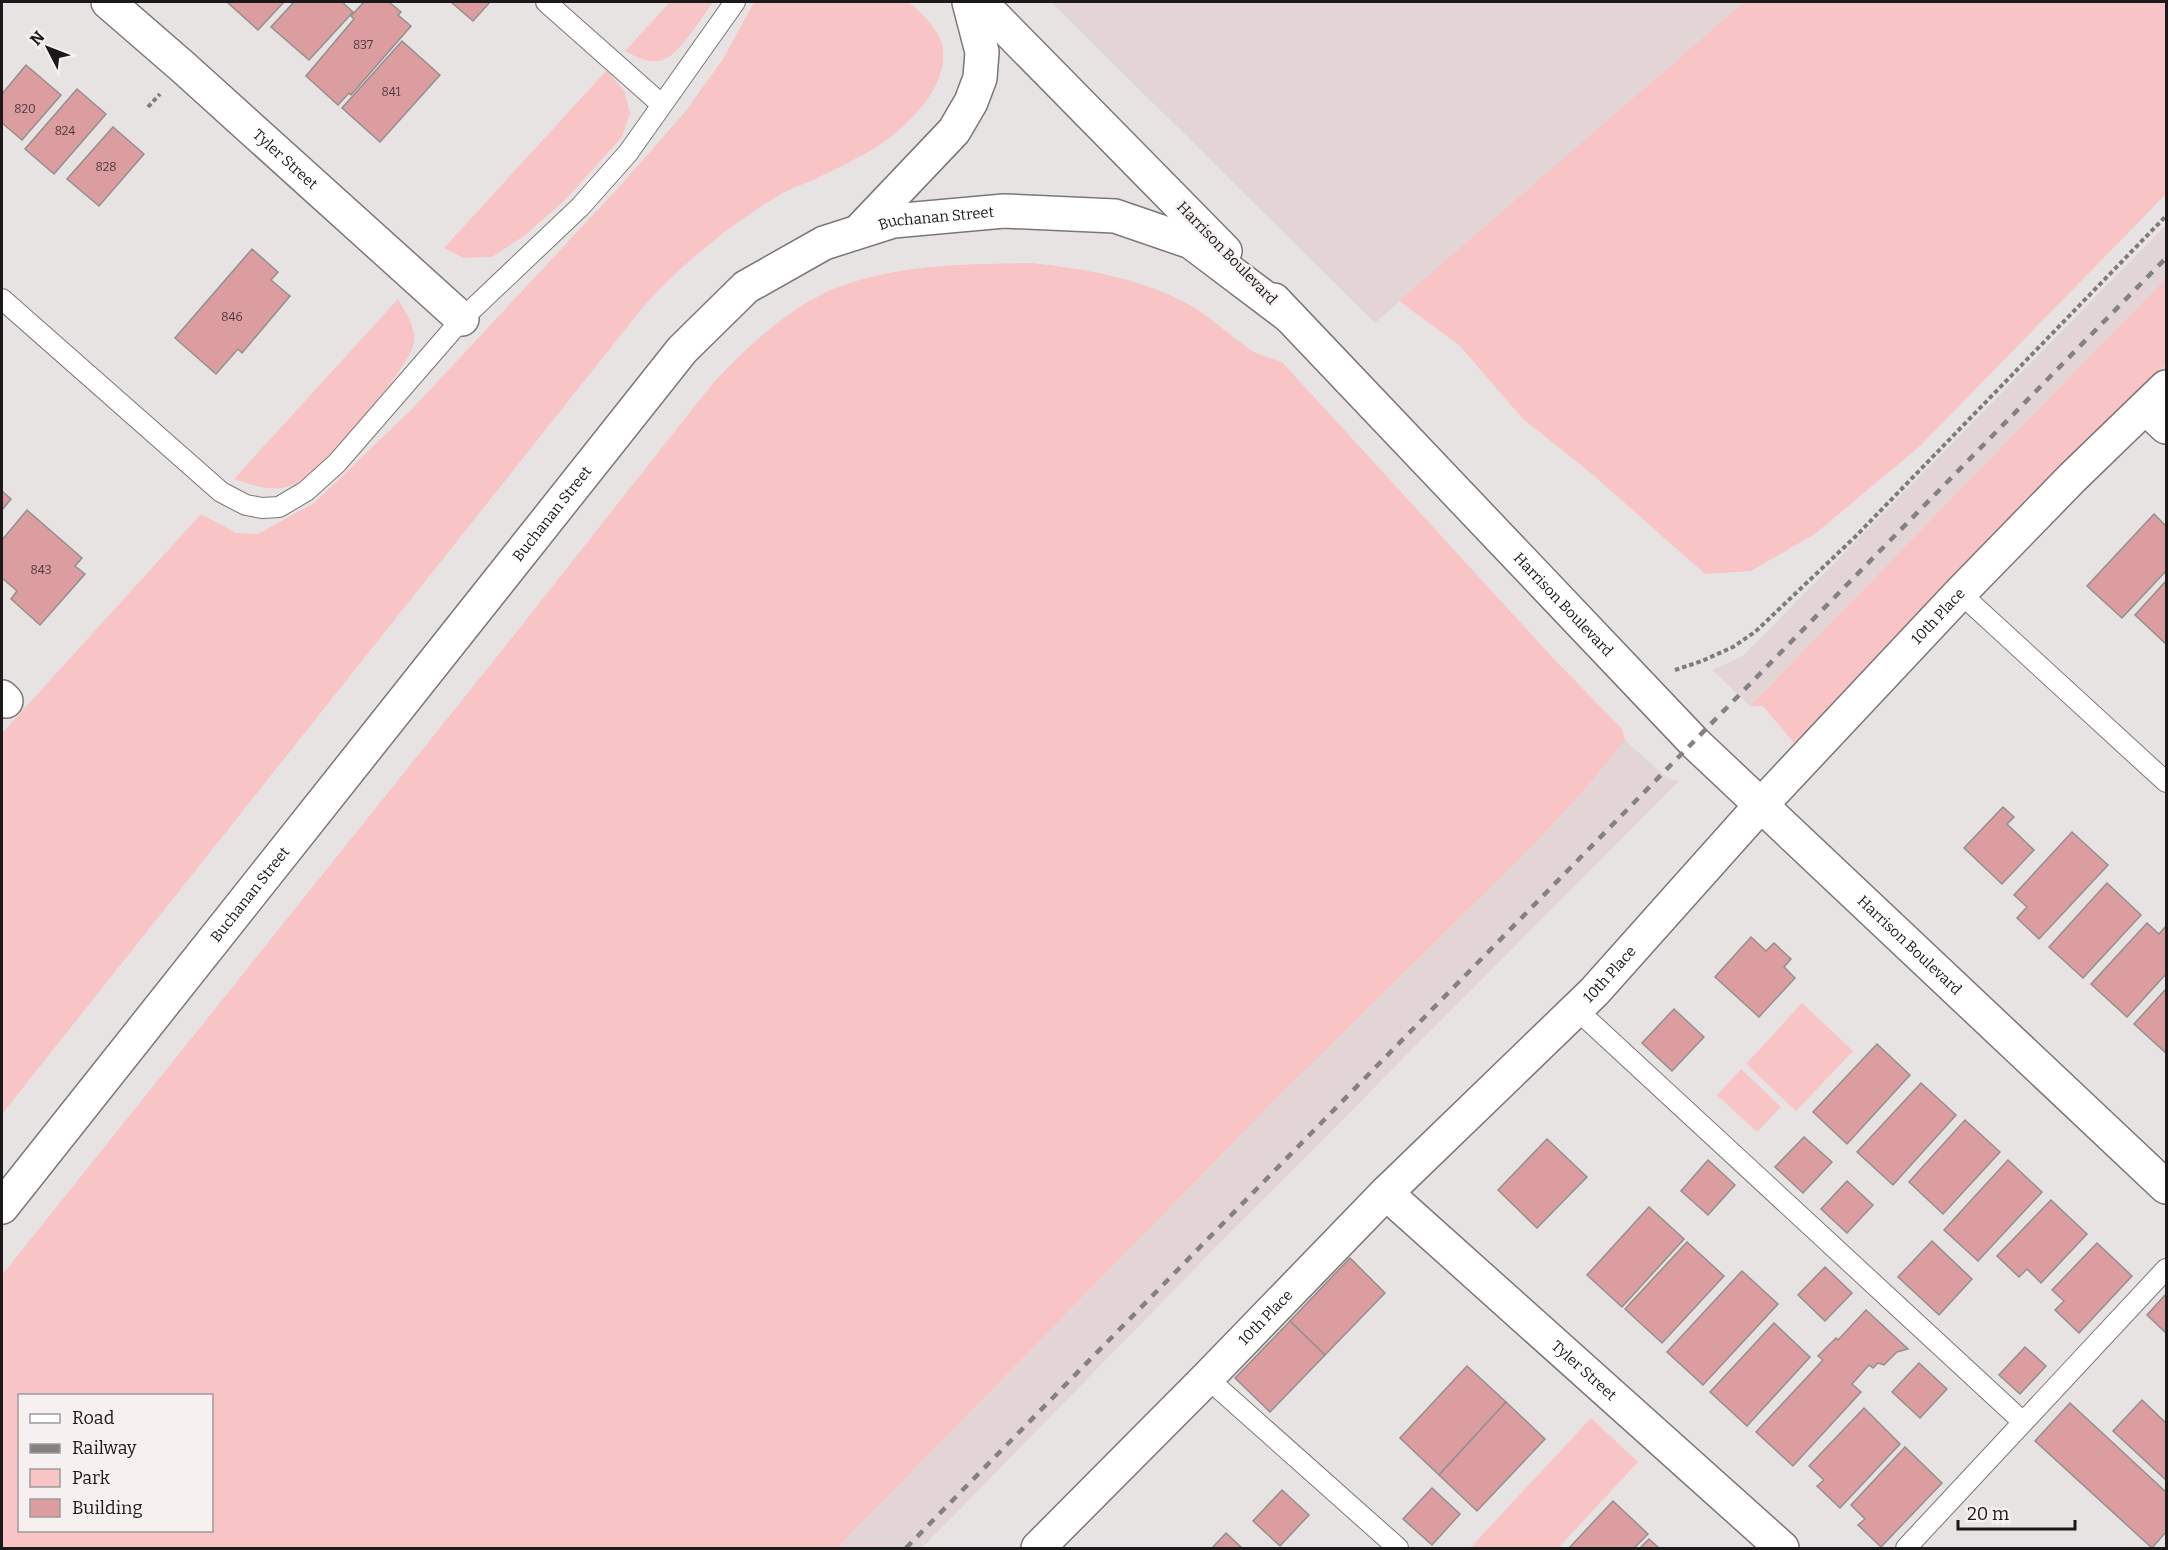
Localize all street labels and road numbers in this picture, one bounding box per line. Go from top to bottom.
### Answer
street label: Tyler Street [249,125,322,194]
street label: Harrison Boulevard [1173,198,1281,308]
street label: Buchanan Street [876,203,995,234]
street label: Buchanan Street [509,462,596,565]
street label: Harrison Boulevard [1510,549,1617,660]
street label: 10th Place [1908,585,1969,648]
street label: Buchanan Street [207,843,294,946]
street label: Harrison Boulevard [1854,892,1965,999]
street label: 10th Place [1580,942,1640,1006]
street label: 10th Place [1235,1286,1296,1349]
street label: Tyler Street [1548,1337,1621,1405]

